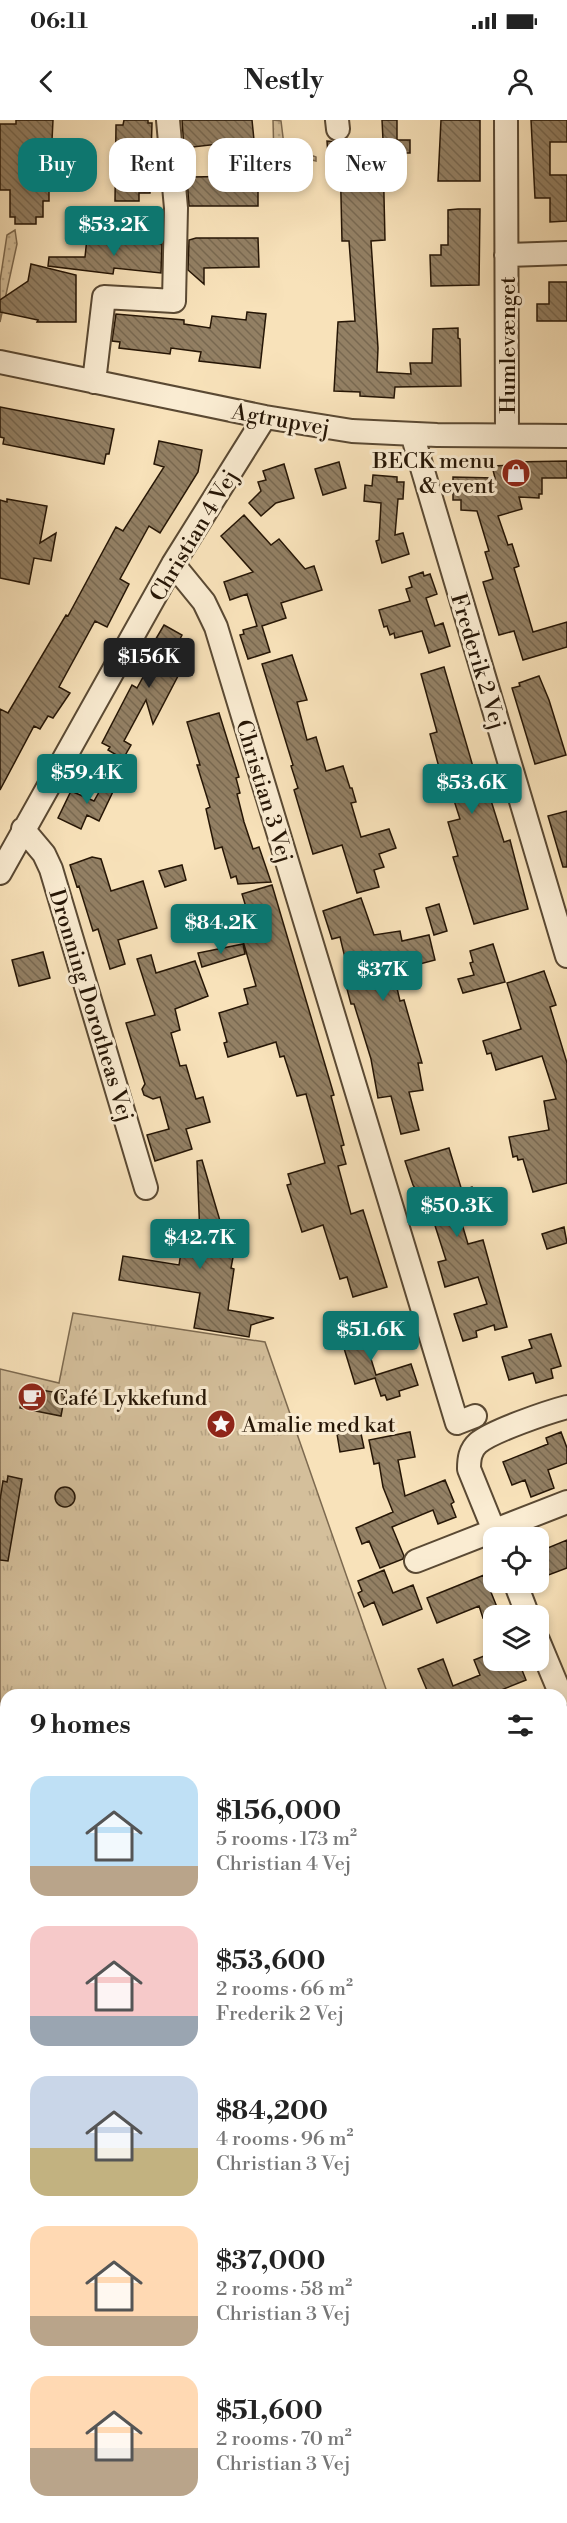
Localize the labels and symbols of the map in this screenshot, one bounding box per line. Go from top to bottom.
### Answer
pin: $53.2K [65,206,163,257]
street label: Humlevænget [495,276,522,414]
street label: Agtrupvej [229,398,332,442]
place label: BECK menu & event [372,448,495,500]
shop icon: BECK menu & event [500,457,532,489]
street label: Christian 4 Vej [144,465,244,607]
street label: Frederik 2 Vej [444,590,511,733]
pin: $156K [107,638,191,689]
street label: Christian 3 Vej [229,717,298,866]
pin: $59.4K [38,754,136,805]
pin: $53.6K [423,764,521,815]
street label: Dronning Dorotheas Vej [42,886,139,1125]
pin: $84.2K [172,904,270,955]
pin: $37K [347,951,419,1002]
pin: $50.3K [408,1187,506,1238]
pin: $42.7K [151,1219,249,1270]
pin: $51.6K [322,1311,420,1362]
cafe icon: Café Lykkefund [16,1381,48,1413]
place label: Café Lykkefund [53,1385,208,1412]
place icon: Amalie med kat [205,1408,237,1440]
place label: Amalie med kat [241,1412,396,1439]

